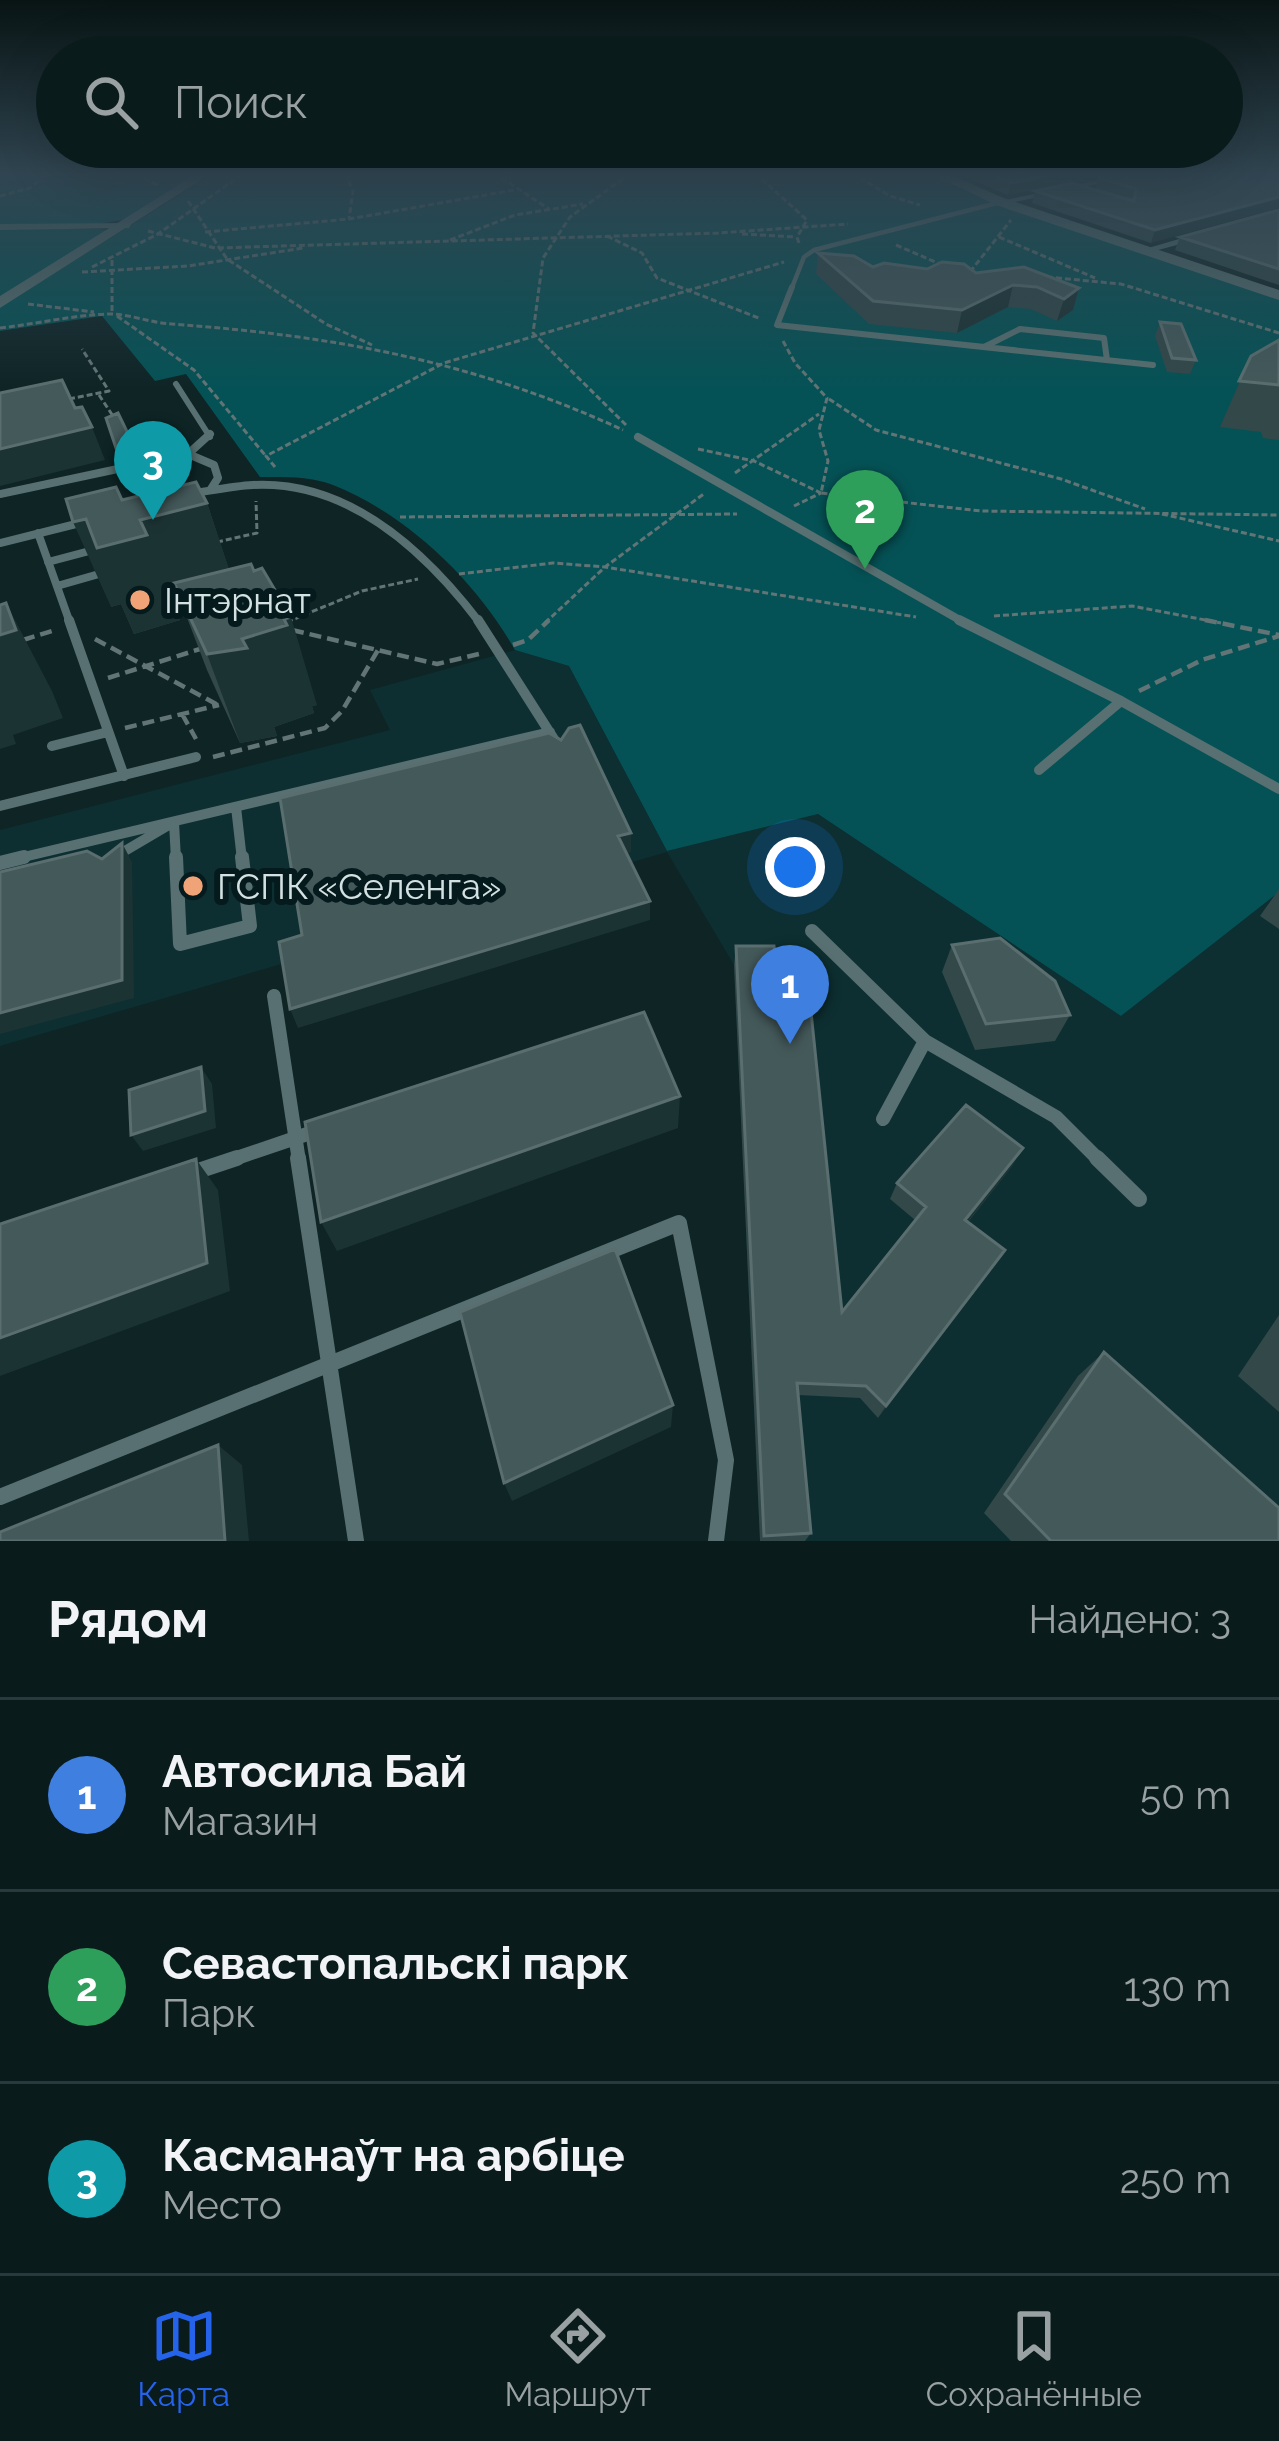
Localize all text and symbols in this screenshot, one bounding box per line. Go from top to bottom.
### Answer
search box [36,36,1243,168]
icon: search [78,69,144,135]
text: Поиск [174,76,308,129]
pin: 3 [114,421,192,520]
pin: 2 [826,470,904,569]
place label: Інтэрнат [164,579,311,621]
marker: Інтэрнат [127,587,153,613]
your location [765,837,825,897]
place label: ГСПК «Селенга» [217,865,501,907]
marker: ГСПК «Селенга» [180,873,206,899]
pin: 1 [751,945,829,1044]
text: Рядом [48,1589,208,1649]
text: Найдено: 3 [1028,1596,1231,1642]
text: Автосила Бай [162,1745,467,1798]
text: 1 [77,1772,97,1818]
text: 50 m [1140,1772,1231,1818]
text: Магазин [162,1798,318,1844]
text: Севастопальскі парк [162,1937,629,1990]
text: 2 [76,1964,98,2010]
text: 130 m [1124,1964,1231,2010]
text: Парк [162,1990,255,2036]
text: Касманаўт на арбіце [162,2129,625,2182]
text: 3 [76,2156,98,2202]
text: 250 m [1120,2156,1231,2202]
text: Место [162,2182,282,2228]
tab: Карта [137,2303,230,2414]
tab: Маршрут [504,2303,651,2414]
tab: Сохранённые [926,2303,1142,2414]

